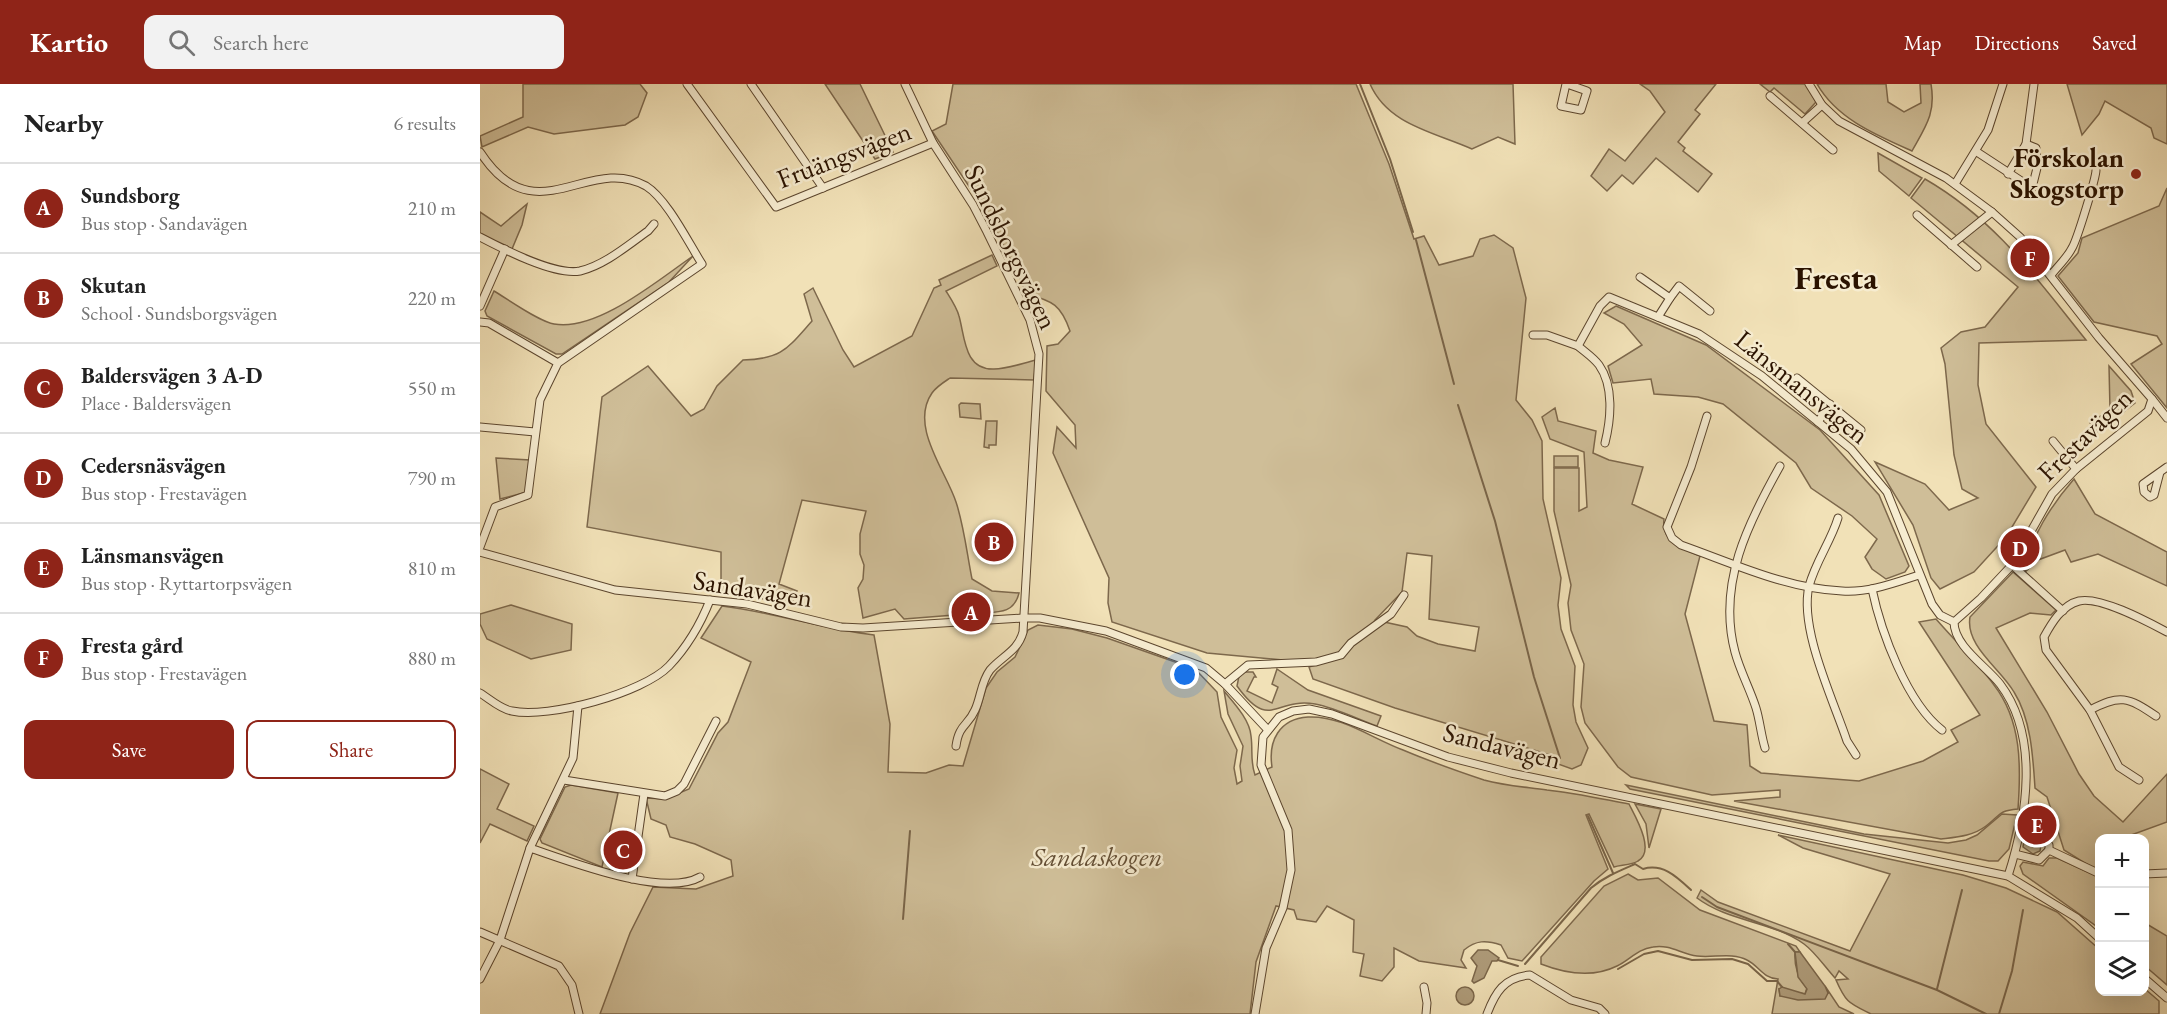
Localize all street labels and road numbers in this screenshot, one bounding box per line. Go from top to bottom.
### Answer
street label: Fruängsvägen [772,113,916,196]
street label: Sundsborgsvägen [957,159,1066,335]
street label: Länsmansvägen [1728,322,1877,452]
street label: Frestavägen [2030,381,2140,489]
street label: Sandavägen [691,562,815,615]
street label: Sandavägen [1440,714,1565,777]

